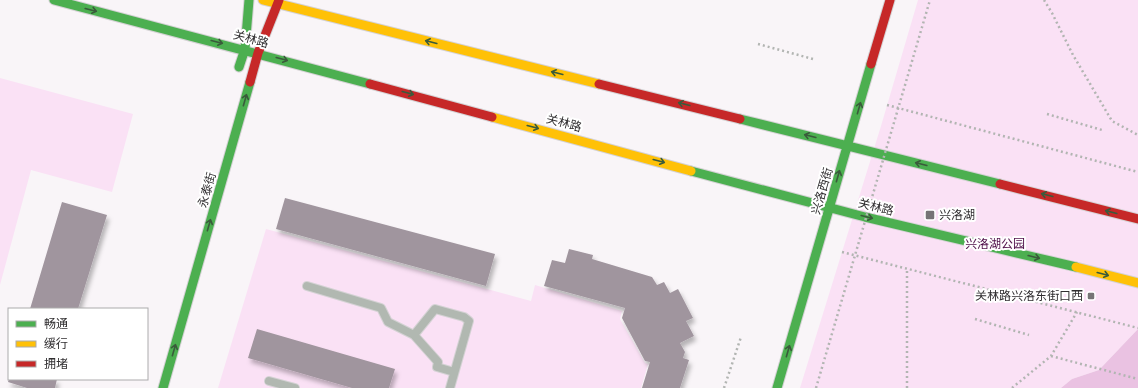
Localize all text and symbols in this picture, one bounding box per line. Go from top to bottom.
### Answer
one-way arrow [85,7,98,14]
street label: 关林路 [232,28,270,51]
one-way arrow [425,38,438,45]
one-way arrow [211,39,224,47]
one-way arrow [276,56,289,64]
one-way arrow [551,69,564,76]
one-way arrow [401,90,414,98]
one-way arrow [241,94,249,107]
one-way arrow [677,100,690,108]
one-way arrow [856,101,863,114]
street label: 关林路 [545,112,583,135]
one-way arrow [526,124,539,132]
one-way arrow [803,131,816,139]
one-way arrow [652,158,665,166]
one-way arrow [914,159,927,167]
street label: 兴洛西街 [809,166,836,216]
one-way arrow [835,170,842,183]
street label: 永泰街 [195,171,220,210]
one-way arrow [1040,191,1053,199]
street label: 关林路 [857,196,895,219]
place label: 兴洛湖 [939,208,975,223]
one-way arrow [1105,208,1118,215]
marker: 兴洛湖 [924,209,936,221]
one-way arrow [860,213,873,221]
one-way arrow [206,219,213,232]
park label: 兴洛湖公园 [965,237,1025,252]
one-way arrow [1028,254,1041,261]
one-way arrow [1096,271,1109,279]
place label: 关林路兴洛东街口西 [975,289,1083,304]
marker: 关林路兴洛东街口西 [1086,291,1096,301]
legend [8,308,148,380]
text: 畅通 [44,317,68,332]
text: 缓行 [44,337,68,352]
one-way arrow [171,344,178,357]
one-way arrow [785,344,792,357]
text: 拥堵 [44,357,68,372]

